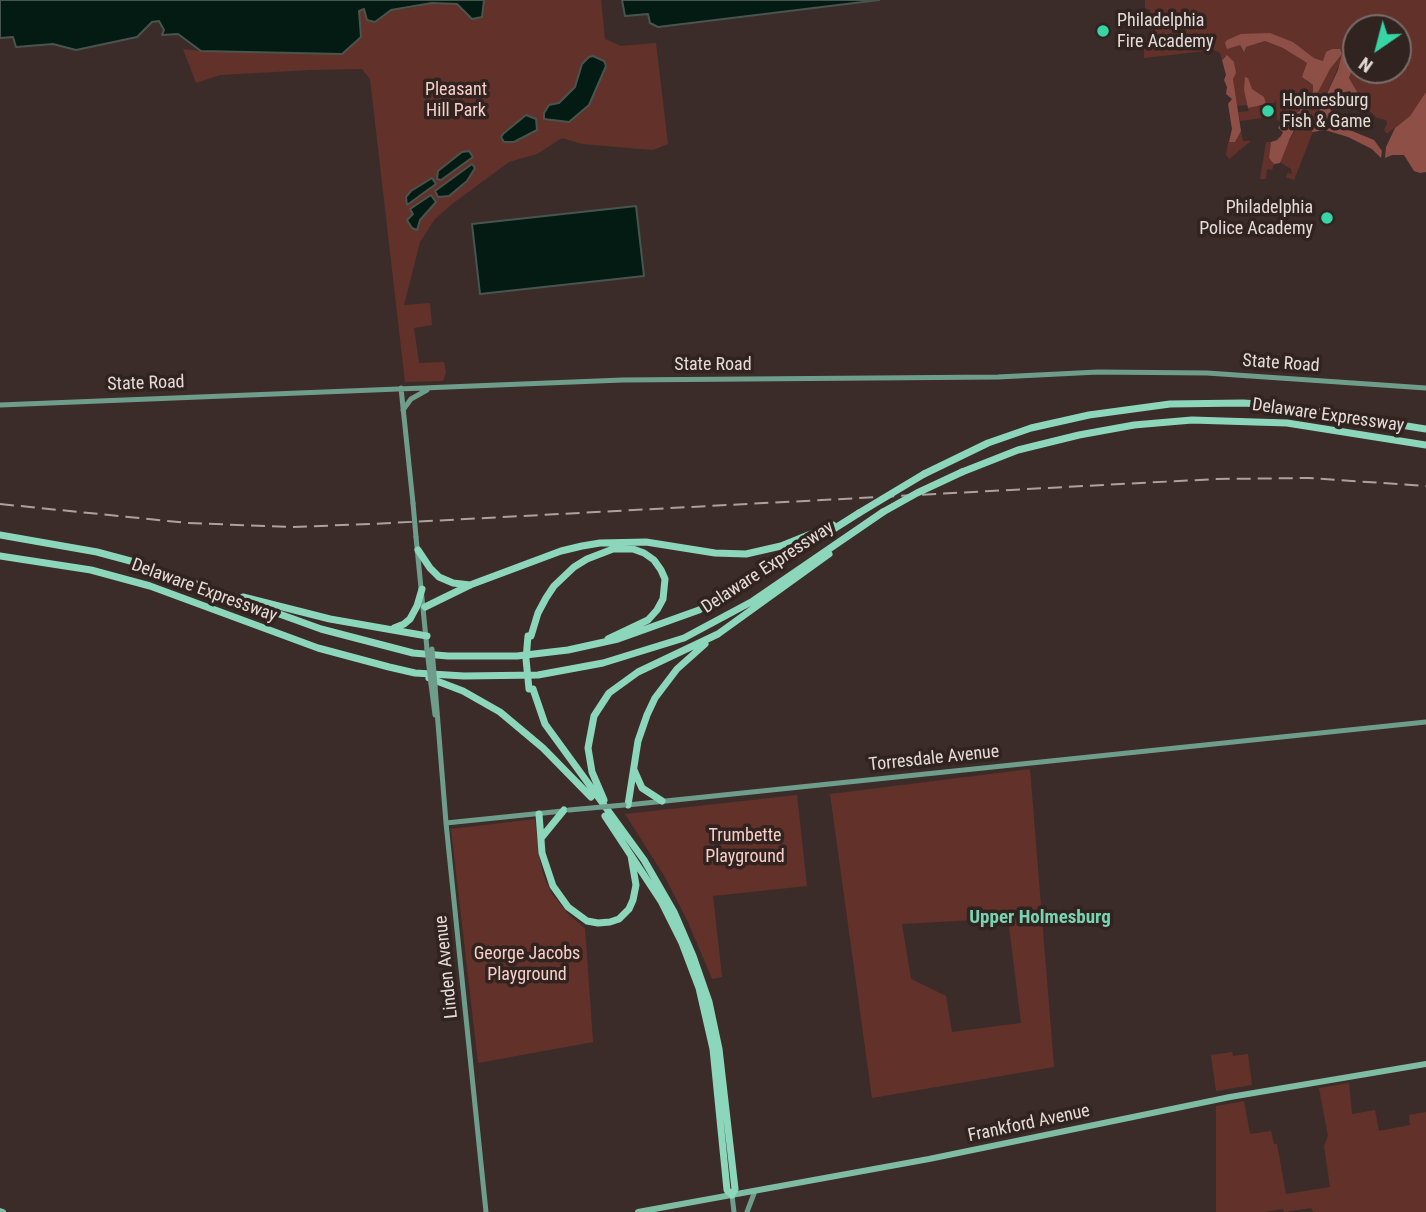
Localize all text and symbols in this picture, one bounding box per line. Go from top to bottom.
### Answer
place label: Philadelphia Fire Academy [1117,10,1213,52]
north arrow [1342,14,1412,84]
marker: Philadelphia Fire Academy [1095,23,1111,39]
text: N [1354,52,1377,78]
park label: Pleasant Hill Park [425,79,487,122]
place label: Holmesburg Fish & Game [1282,90,1371,132]
marker: Holmesburg Fish & Game [1260,103,1276,119]
place label: Philadelphia Police Academy [1199,197,1313,240]
marker: Philadelphia Police Academy [1319,210,1335,226]
street label: State Road [1242,351,1320,377]
street label: State Road [674,354,752,376]
street label: State Road [107,372,185,396]
street label: Delaware Expressway [1251,395,1405,437]
street label: Delaware Expressway [698,517,838,619]
street label: Delaware Expressway [128,555,280,627]
street label: Torresdale Avenue [868,741,1000,777]
park label: Trumbette Playground [705,825,785,868]
district label: Upper Holmesburg [969,907,1111,929]
street label: Linden Avenue [431,914,463,1020]
park label: George Jacobs Playground [474,943,580,986]
street label: Frankford Avenue [966,1101,1092,1147]

